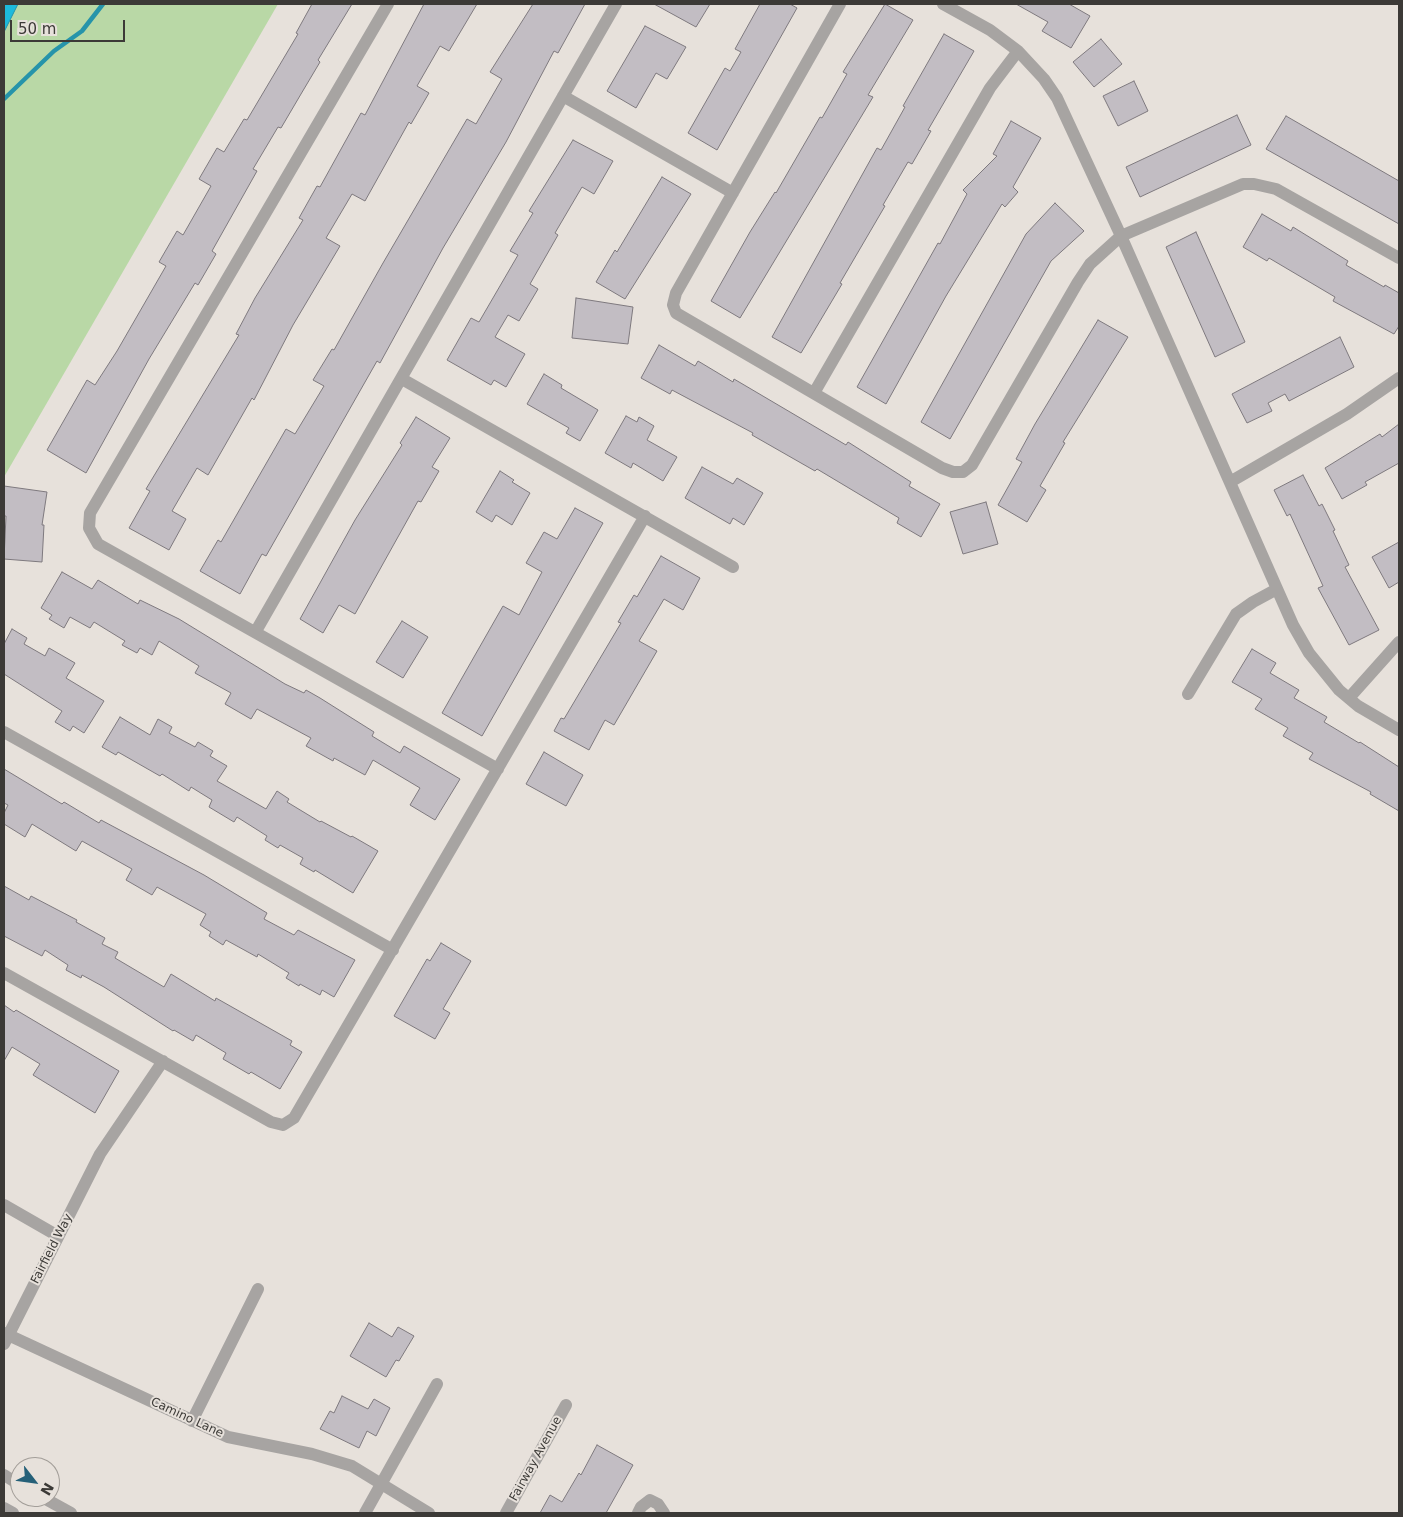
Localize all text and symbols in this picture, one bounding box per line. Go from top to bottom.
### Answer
scale bar [12,10,128,42]
text: 50 m [18,20,56,38]
street label: Fairfield Way [28,1212,76,1286]
street label: Camino Lane [148,1395,226,1441]
street label: Fairway Avenue [507,1414,565,1504]
north arrow [10,1457,60,1507]
text: N [37,1480,57,1498]

